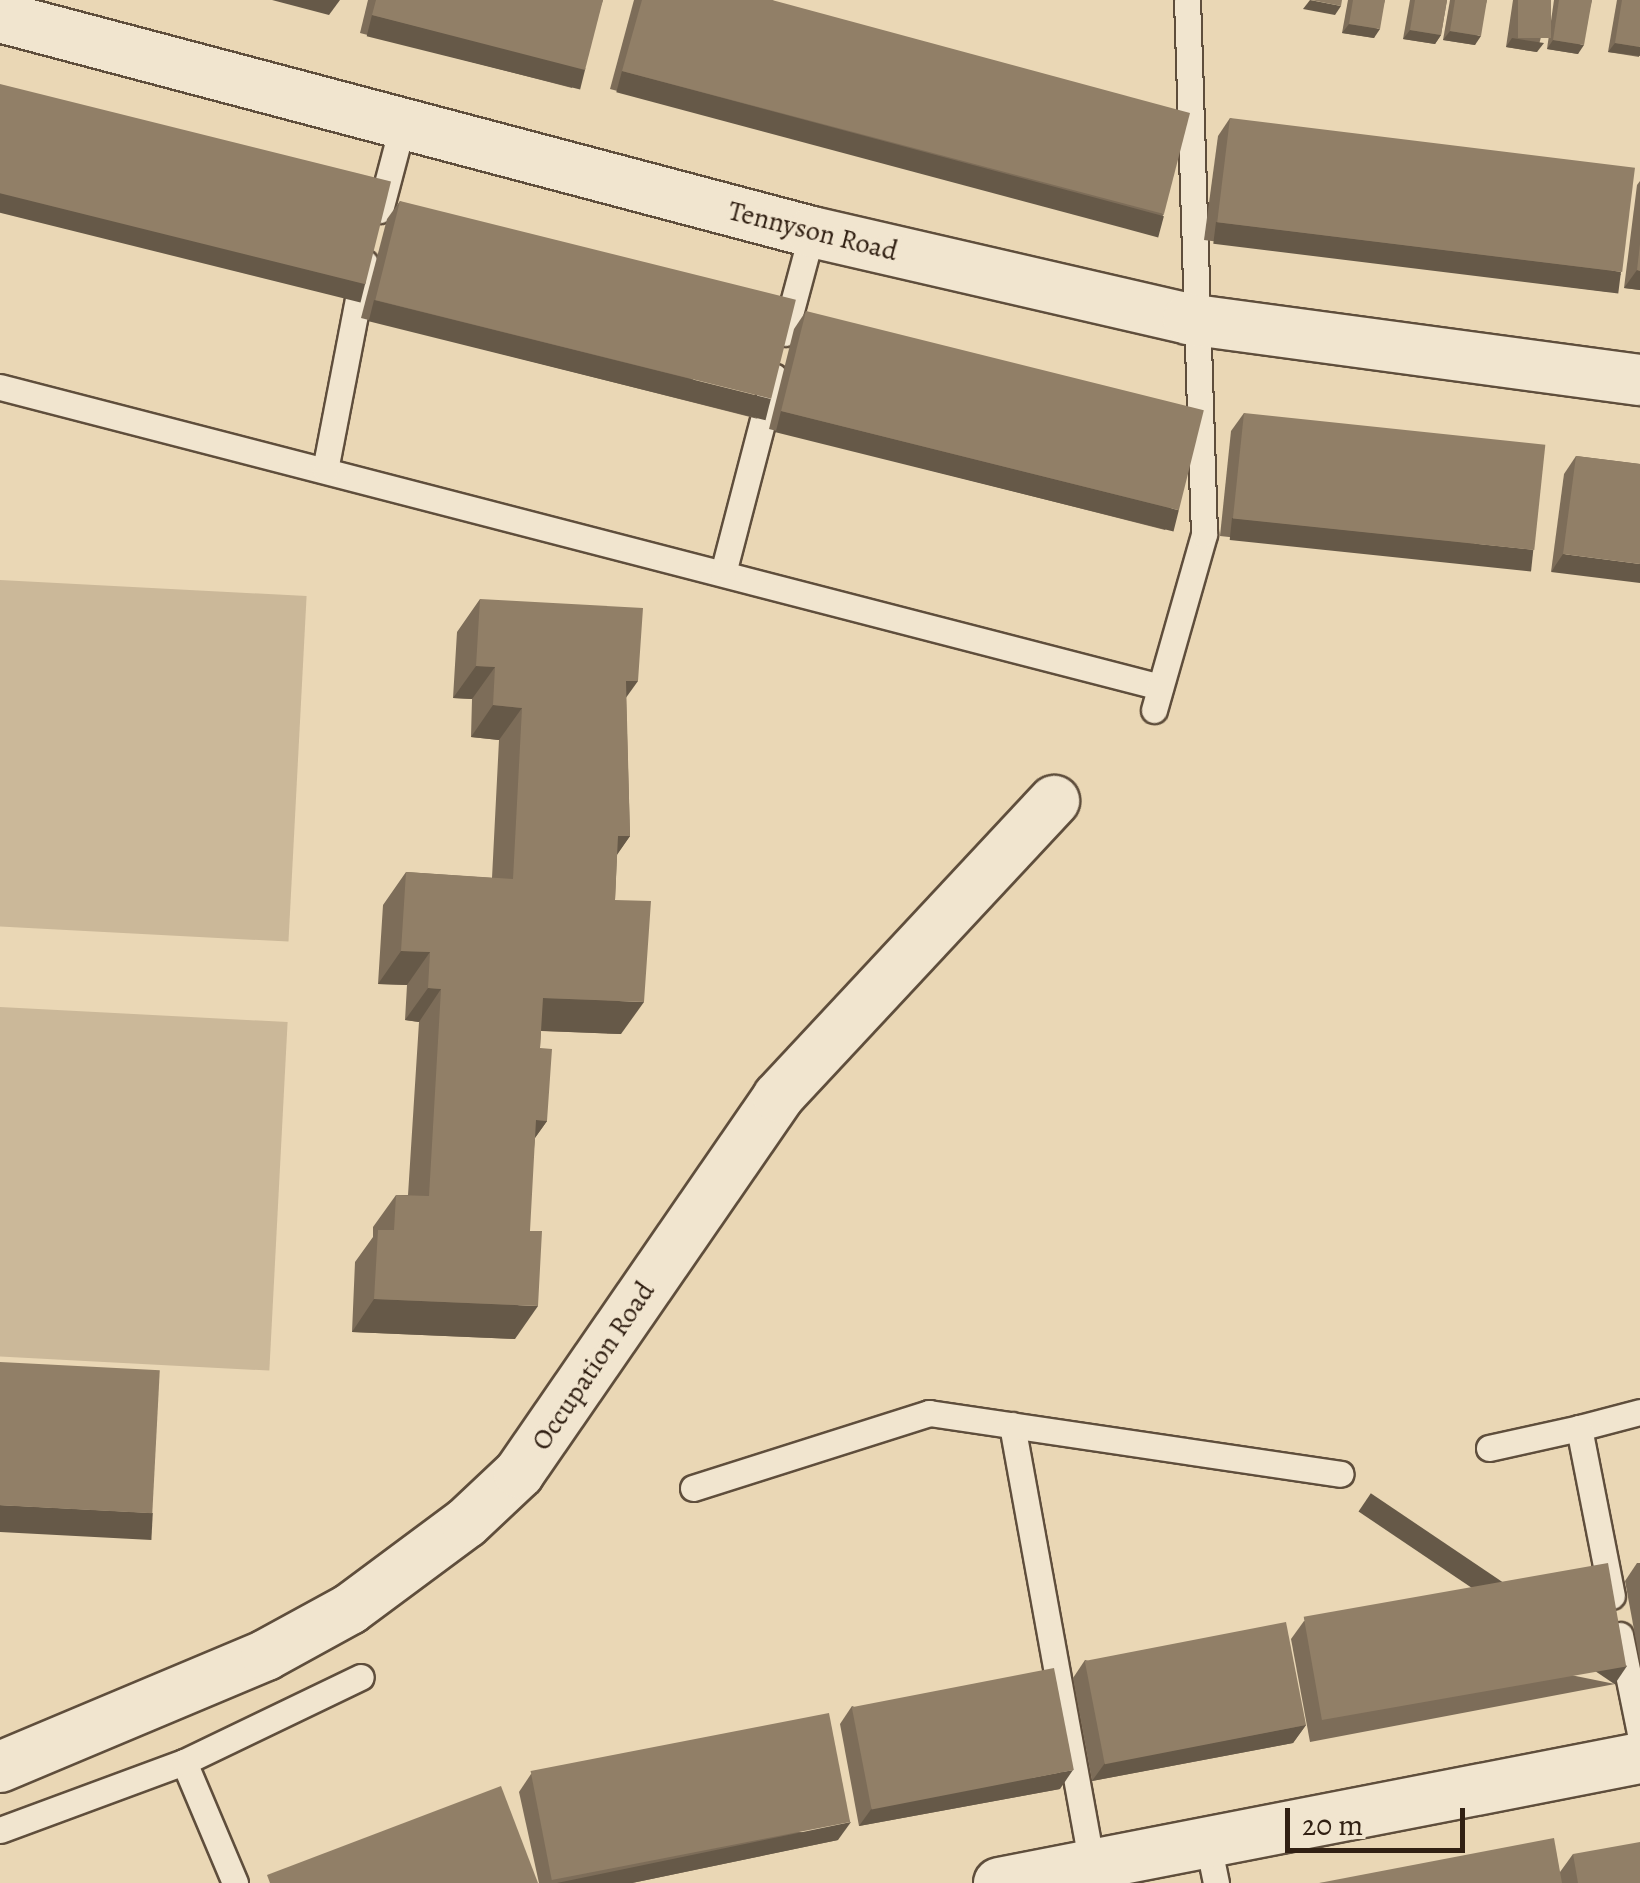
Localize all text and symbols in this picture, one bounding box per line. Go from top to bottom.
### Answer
street label: Tennyson Road [725,194,901,268]
street label: Occupation Road [524,1275,662,1457]
scale bar [1290,1788,1470,1850]
text: 20 m [1302,1805,1363,1845]

